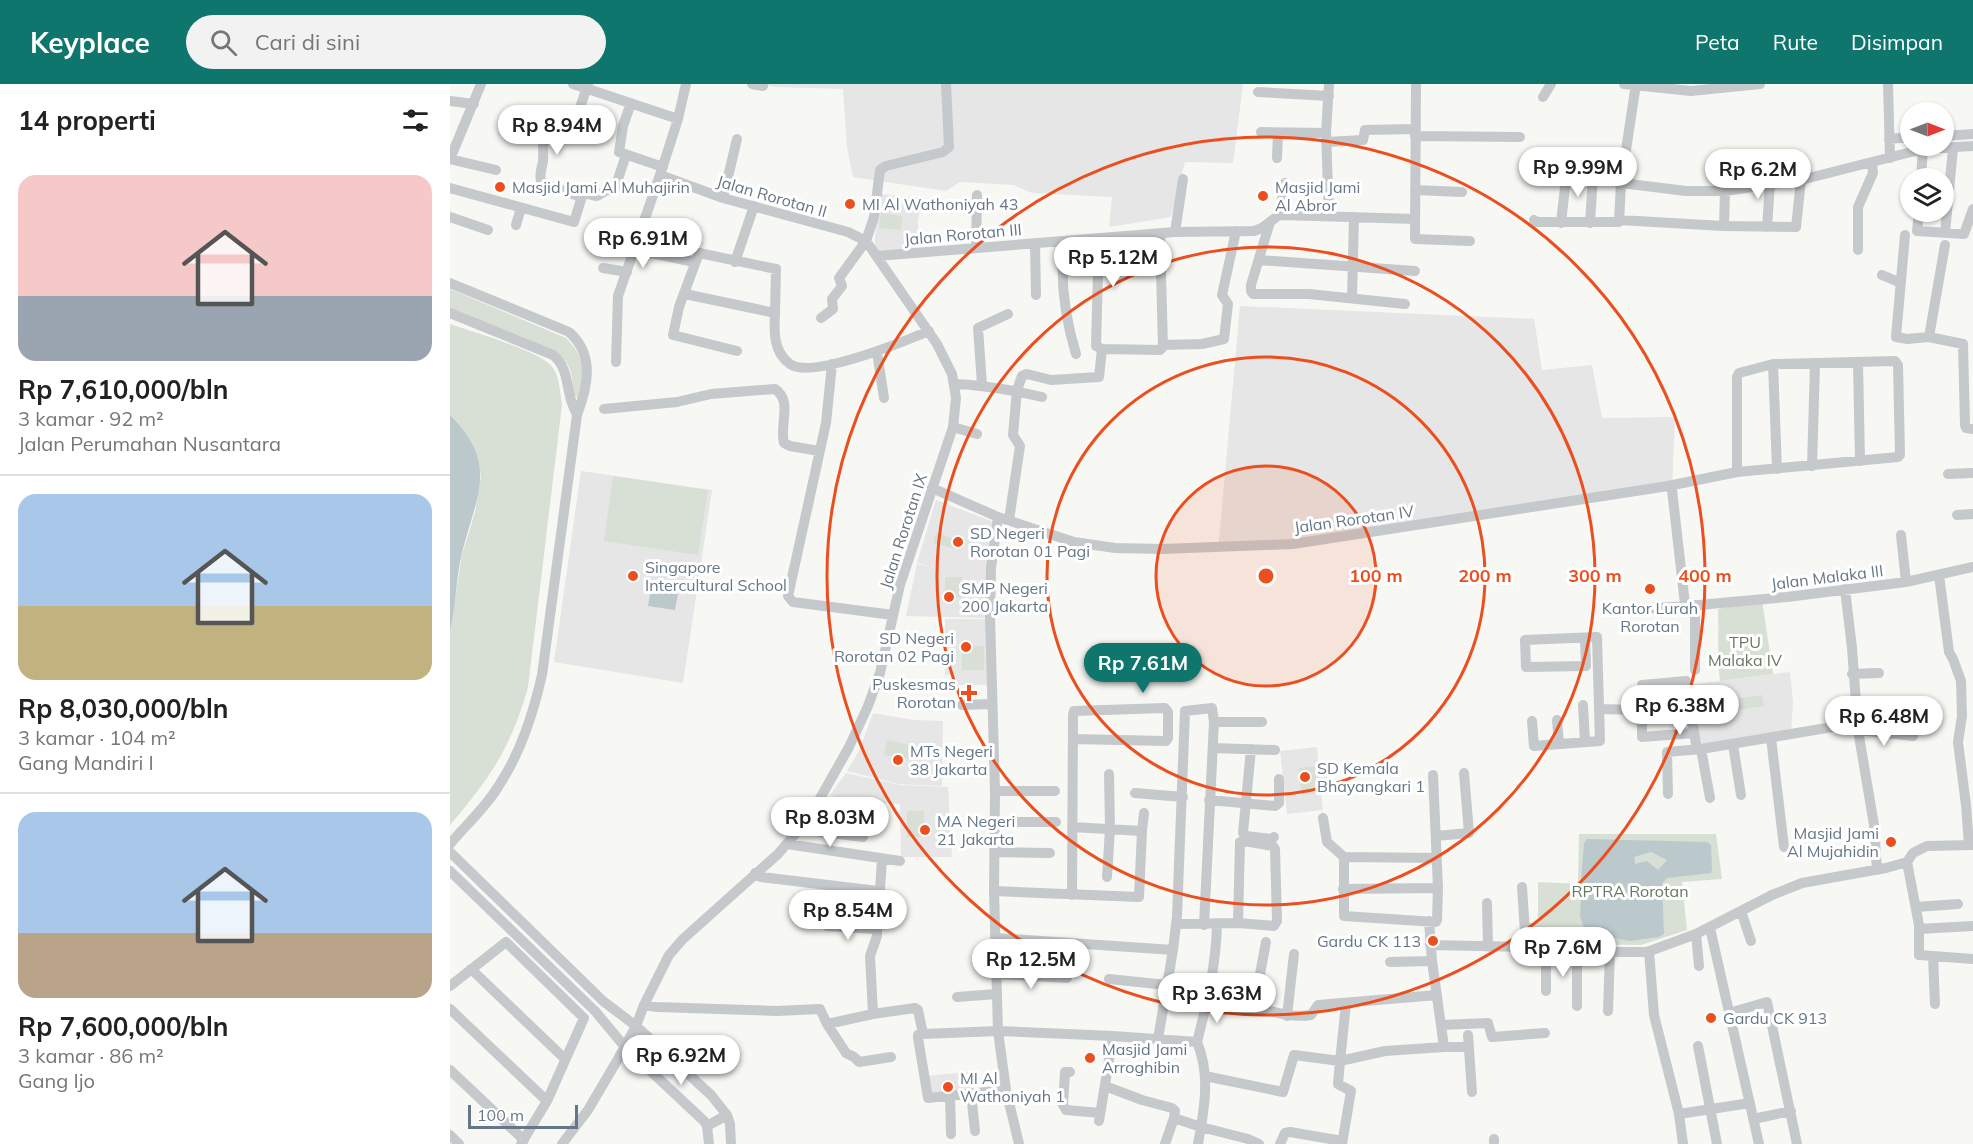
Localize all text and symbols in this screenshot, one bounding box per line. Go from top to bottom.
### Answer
search box [186,15,606,69]
text: Keyplace [30,25,150,60]
icon: search [207,26,240,59]
text: Cari di sini [255,28,360,56]
text: Peta [1695,29,1740,55]
text: Rute [1773,29,1818,55]
text: Disimpan [1851,29,1943,55]
north arrow [1900,102,1954,156]
map controls [1900,102,1954,222]
text: 14 properti [18,104,156,137]
icon: filters [399,104,432,137]
pin: Rp 8.94M [495,105,619,156]
text: Rp 8.94M [512,112,602,137]
pin: Rp 9.99M [1516,147,1640,198]
pin: Rp 6.2M [1703,149,1813,200]
text: Rp 9.99M [1533,154,1623,179]
text: Rp 6.2M [1719,156,1797,181]
button: layers [1900,168,1954,222]
street label: Jalan Rorotan II [715,171,829,221]
place label: Masjid Jami Al Muhajirin [512,177,690,197]
place label: Masjid Jami Al Abror [1275,177,1360,215]
marker: Masjid Jami Al Muhajirin [493,180,507,194]
marker: Masjid Jami Al Abror [1256,189,1270,203]
place label: MI Al Wathoniyah 43 [862,194,1018,214]
marker: MI Al Wathoniyah 43 [843,197,857,211]
icon: home [171,214,279,322]
pin: Rp 6.91M [581,218,705,269]
street label: Jalan Rorotan III [903,219,1023,249]
text: Rp 6.91M [598,225,688,250]
pin: Rp 5.12M [1051,237,1175,288]
text: Rp 5.12M [1068,244,1158,269]
text: Rp 7,610,000/bln [18,373,228,406]
text: 3 kamar · 92 m² [18,406,164,431]
text: Jalan Perumahan Nusantara [18,431,281,456]
street label: Jalan Rorotan IX [875,470,931,591]
street label: Jalan Rorotan IV [1293,501,1416,537]
place label: SD Negeri Rorotan 01 Pagi [970,523,1090,561]
icon: home [171,533,279,641]
marker: SD Negeri Rorotan 01 Pagi [951,535,965,549]
place label: Singapore Intercultural School [645,557,787,595]
street label: Jalan Malaka III [1770,560,1884,594]
text: 100 m [1349,564,1403,587]
text: 200 m [1458,564,1512,587]
text: 300 m [1568,564,1622,587]
text: 400 m [1678,564,1732,587]
centre of rings [1256,566,1276,586]
marker: Singapore Intercultural School [626,569,640,583]
place label: SMP Negeri 200 Jakarta [961,578,1048,616]
marker: Kantor Lurah Rorotan [1643,582,1657,596]
marker: SMP Negeri 200 Jakarta [942,590,956,604]
place label: Kantor Lurah Rorotan [1602,598,1698,636]
place label: SD Negeri Rorotan 02 Pagi [834,628,954,666]
park label: TPU Malaka IV [1708,632,1783,670]
marker: SD Negeri Rorotan 02 Pagi [959,640,973,654]
pin: Rp 7.61M [1081,643,1205,694]
text: Rp 7.61M [1098,650,1188,675]
place label: Puskesmas Rorotan [872,674,956,712]
marker: Puskesmas Rorotan [960,684,978,702]
pin: Rp 6.38M [1618,685,1742,736]
text: Rp 8,030,000/bln [18,692,228,725]
text: Rp 6.38M [1635,692,1725,717]
pin: Rp 6.48M [1822,696,1946,747]
text: Rp 6.48M [1839,703,1929,728]
text: 3 kamar · 104 m² [18,725,176,750]
place label: MTs Negeri 38 Jakarta [910,741,993,779]
text: Gang Mandiri I [18,750,154,775]
marker: MTs Negeri 38 Jakarta [891,753,905,767]
place label: SD Kemala Bhayangkari 1 [1317,758,1425,796]
marker: SD Kemala Bhayangkari 1 [1298,770,1312,784]
pin: Rp 8.03M [768,797,892,848]
text: Rp 8.03M [785,804,875,829]
place label: MA Negeri 21 Jakarta [937,811,1015,849]
marker: MA Negeri 21 Jakarta [918,823,932,837]
place label: Masjid Jami Al Mujahidin [1787,823,1879,861]
marker: Masjid Jami Al Mujahidin [1884,835,1898,849]
icon: home [171,851,279,959]
park label: RPTRA Rorotan [1571,881,1689,901]
pin: Rp 8.54M [786,890,910,941]
text: Rp 8.54M [803,897,893,922]
pin: Rp 7.6M [1508,927,1618,978]
place label: Gardu CK 113 [1317,931,1421,951]
marker: Gardu CK 113 [1426,934,1440,948]
text: Rp 7.6M [1524,934,1602,959]
pin: Rp 12.5M [969,939,1093,990]
text: Rp 12.5M [986,946,1076,971]
pin: Rp 3.63M [1155,973,1279,1024]
text: Rp 3.63M [1172,980,1262,1005]
place label: Gardu CK 913 [1723,1008,1827,1028]
text: Rp 7,600,000/bln [18,1010,228,1043]
marker: Gardu CK 913 [1704,1011,1718,1025]
pin: Rp 6.92M [619,1035,743,1086]
place label: Masjid Jami Arroghibin [1102,1039,1187,1077]
text: Rp 6.92M [636,1042,726,1067]
text: 3 kamar · 86 m² [18,1043,164,1068]
marker: Masjid Jami Arroghibin [1083,1051,1097,1065]
text: Gang Ijo [18,1068,95,1093]
place label: MI Al Wathoniyah 1 [960,1068,1065,1106]
marker: MI Al Wathoniyah 1 [941,1080,955,1094]
scale bar [468,1102,578,1130]
text: 100 m [477,1105,524,1125]

